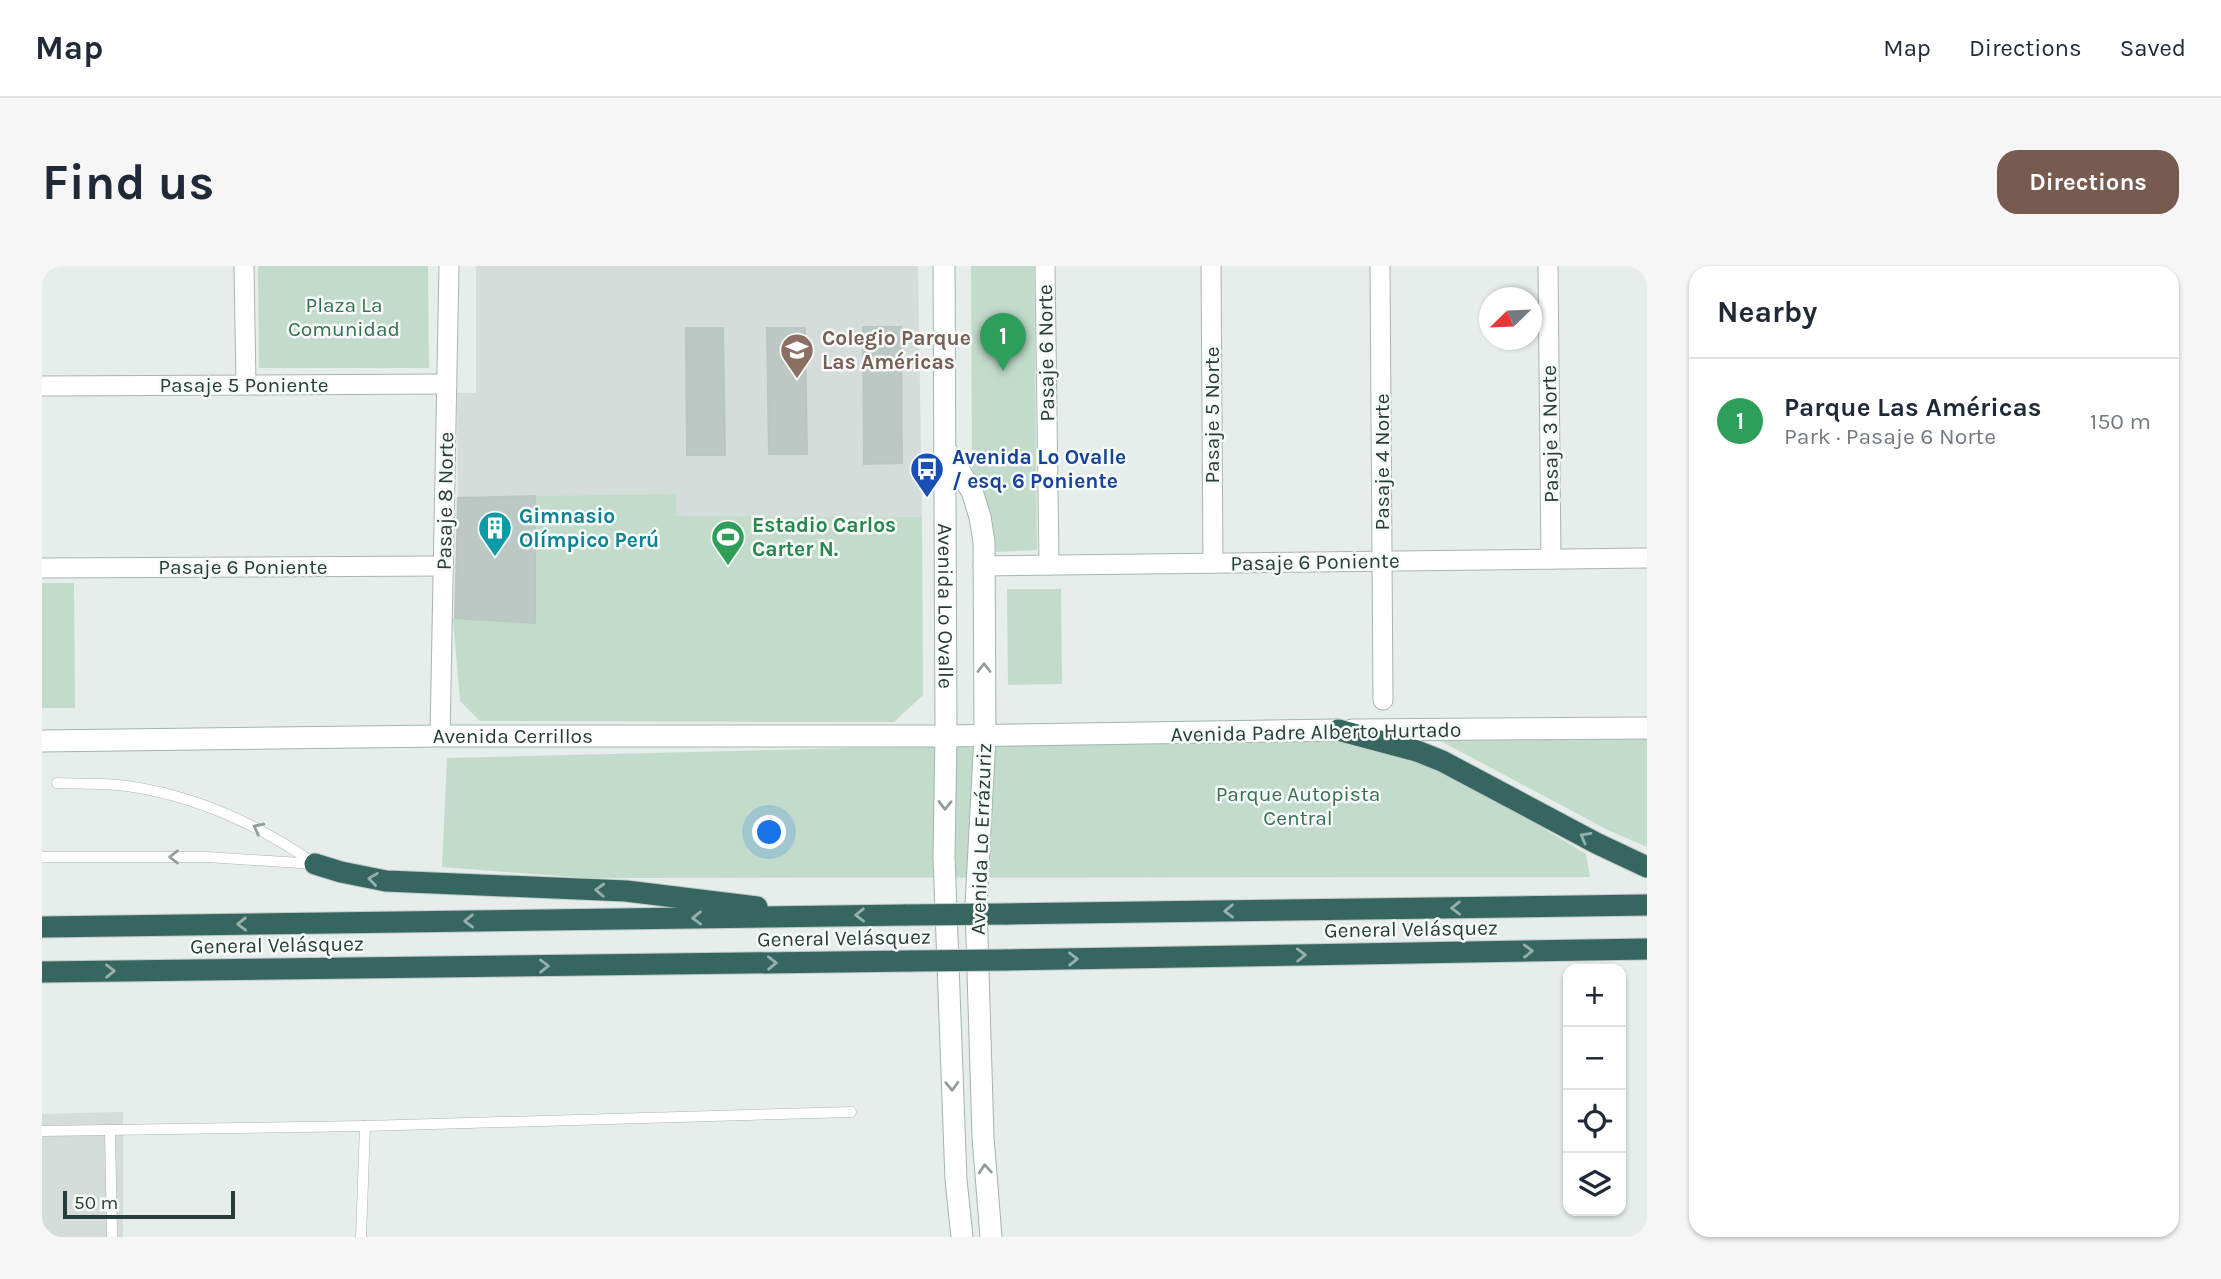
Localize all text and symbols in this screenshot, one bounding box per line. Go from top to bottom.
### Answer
text: Map [35,29,103,67]
text: Map [1883,34,1931,62]
text: Directions [1969,34,2082,62]
text: Saved [2120,34,2186,62]
button: Directions [1997,150,2179,214]
text: Find us [42,154,214,211]
street label: Pasaje 6 Norte [1033,284,1059,422]
north arrow [1479,287,1542,350]
park label: Plaza La Comunidad [288,293,400,341]
text: Nearby [1717,294,1817,330]
pin: 1 [980,313,1026,371]
place label: Colegio Parque Las Américas [822,326,971,374]
school or university icon: Colegio Parque Las Américas [778,331,816,380]
street label: Pasaje 5 Norte [1200,346,1224,484]
street label: Pasaje 3 Norte [1537,365,1563,503]
street label: Pasaje 5 Poniente [159,373,329,397]
text: Parque Las Américas [1784,392,2042,423]
street label: Pasaje 4 Norte [1370,394,1394,530]
text: 1 [1736,408,1744,435]
text: 150 m [2090,408,2151,435]
text: Park · Pasaje 6 Norte [1784,423,1996,450]
street label: Pasaje 8 Norte [432,432,458,570]
place label: Avenida Lo Ovalle / esq. 6 Poniente [952,445,1126,494]
bus stop icon: Avenida Lo Ovalle / esq. 6 Poniente [908,450,946,499]
place label: Gimnasio Olímpico Perú [519,504,659,552]
building icon: Gimnasio Olímpico Perú [476,509,514,558]
place label: Estadio Carlos Carter N. [752,513,896,561]
sports icon: Estadio Carlos Carter N. [709,518,747,567]
street label: Avenida Lo Ovalle [933,523,958,689]
street label: Pasaje 6 Poniente [1230,549,1400,575]
street label: Pasaje 6 Poniente [158,555,328,579]
one-way arrow [976,662,992,672]
street label: Avenida Padre Alberto Hurtado [1170,717,1462,747]
street label: Avenida Cerrillos [433,724,593,748]
street label: Avenida Lo Errázuriz [966,743,996,935]
park label: Parque Autopista Central [1216,782,1380,830]
one-way arrow [937,800,953,810]
your location [752,815,786,849]
one-way arrow [253,822,265,836]
one-way arrow [1580,832,1593,845]
one-way arrow [168,849,179,865]
one-way arrow [367,871,379,886]
one-way arrow [595,883,606,898]
one-way arrow [1451,900,1462,915]
one-way arrow [1223,903,1234,919]
one-way arrow [854,908,865,923]
one-way arrow [691,910,701,926]
one-way arrow [463,913,474,929]
street label: General Velásquez [1324,915,1498,943]
one-way arrow [236,916,246,932]
street label: General Velásquez [757,924,931,952]
street label: General Velásquez [190,931,364,959]
one-way arrow [1523,944,1534,959]
one-way arrow [1296,947,1307,963]
one-way arrow [1068,951,1079,966]
one-way arrow [767,955,778,971]
one-way arrow [540,958,550,974]
one-way arrow [105,963,116,979]
map controls [1563,964,1626,1216]
button: + [1563,964,1626,1027]
button: − [1563,1027,1626,1090]
one-way arrow [944,1081,959,1092]
button: locate [1563,1090,1626,1153]
button: layers [1563,1153,1626,1216]
one-way arrow [978,1163,993,1174]
scale bar [63,1188,234,1220]
text: 50 m [74,1192,118,1214]

